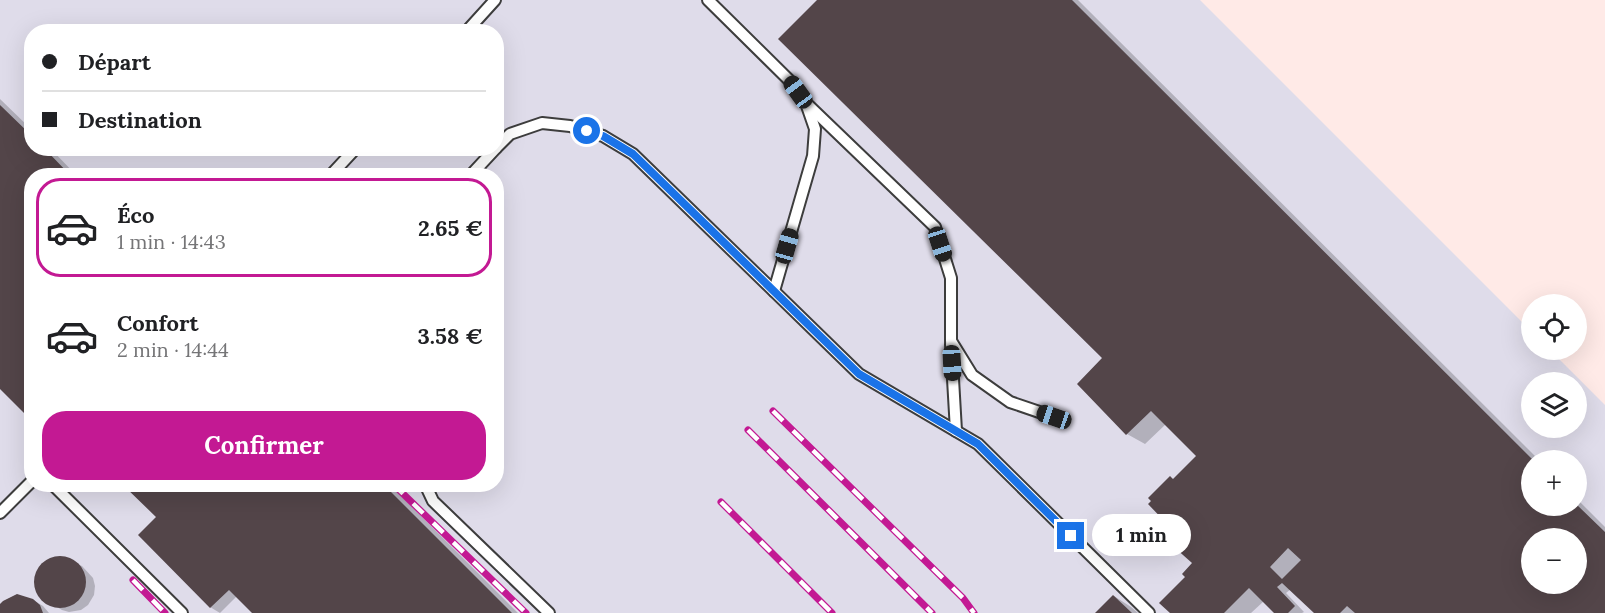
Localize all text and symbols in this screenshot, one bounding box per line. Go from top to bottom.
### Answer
text: Départ [78,48,151,76]
car [780,72,816,112]
text: Destination [78,106,202,134]
route start [573,117,600,144]
icon: car [45,201,99,255]
text: Éco [117,201,154,229]
text: 2.65 € [418,214,483,242]
car [926,224,954,264]
car [773,226,801,266]
text: 1 min · 14:43 [117,229,226,254]
map controls [1521,294,1587,594]
button: locate [1521,294,1587,360]
icon: car [45,309,99,363]
text: Confort [117,309,199,337]
text: 3.58 € [418,322,483,350]
text: 2 min · 14:44 [117,337,229,362]
car [942,345,962,381]
button: layers [1521,372,1587,438]
car [1034,403,1074,431]
button: Confirmer [42,411,486,480]
button: + [1521,450,1587,516]
callout: 1 min [1092,515,1191,557]
route end [1057,522,1084,549]
text: 1 min [1116,522,1167,547]
button: − [1521,528,1587,594]

